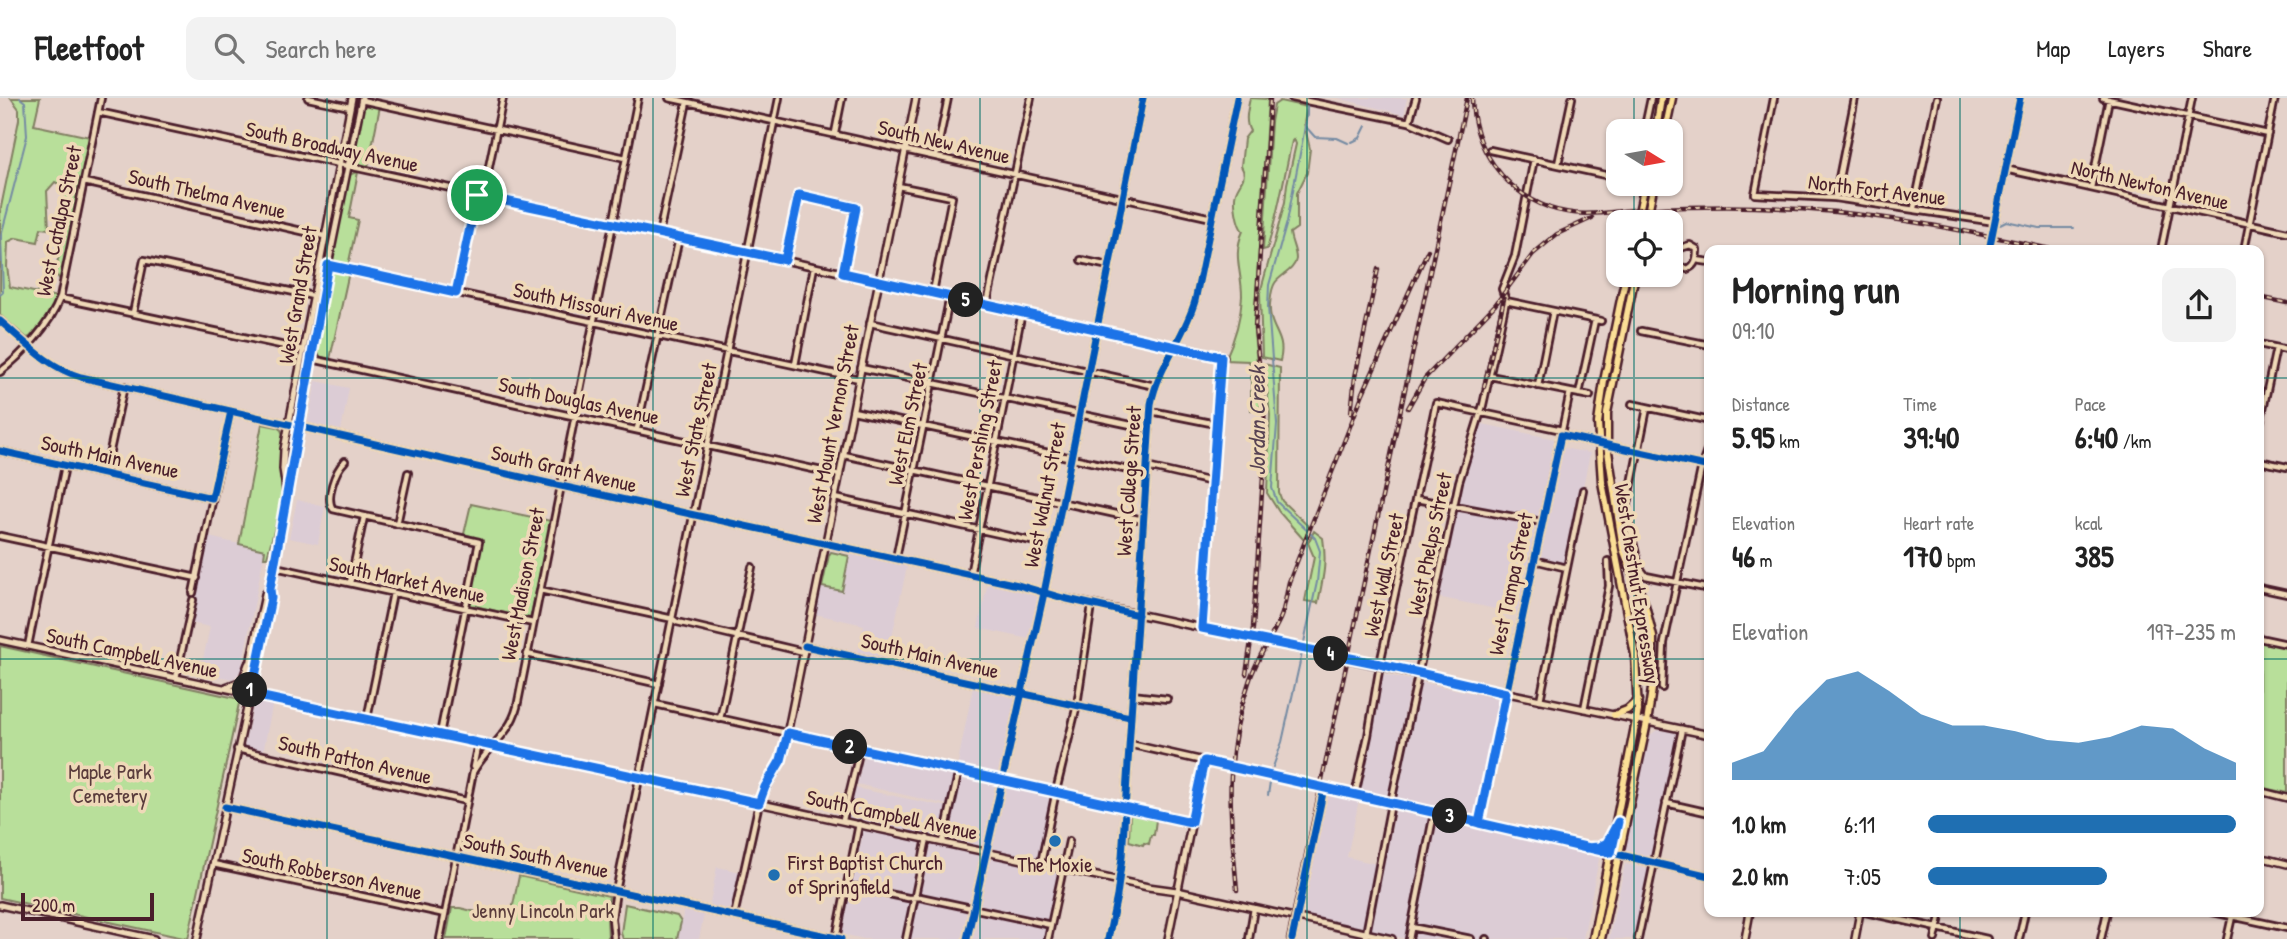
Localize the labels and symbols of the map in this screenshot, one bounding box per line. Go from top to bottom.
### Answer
street label: South New Avenue [875,112,1013,171]
street label: South Broadway Avenue [243,114,421,179]
north arrow [1606,119,1684,196]
street label: West Catalpa Street [28,142,89,299]
street label: North Newton Avenue [2068,152,2232,217]
street label: South Thelma Avenue [126,161,289,226]
pin [447,165,507,225]
street label: North Fort Avenue [1807,167,1947,212]
street label: West Grand Street [271,223,324,366]
street label: South Missouri Avenue [511,275,682,338]
pin: 5 [948,282,984,318]
street label: West Mount Vernon Street [799,321,866,526]
street label: West Pershing Street [950,357,1009,522]
street label: West Elm Street [880,359,935,488]
street label: West State Street [667,360,724,499]
water label: Jordan Creek [1241,364,1272,476]
street label: South Douglas Avenue [496,369,662,432]
street label: West College Street [1109,404,1148,557]
street label: West Walnut Street [1016,419,1073,570]
street label: South Main Avenue [38,428,182,485]
street label: South Grant Avenue [488,438,640,499]
street label: West Phelps Street [1400,469,1459,618]
street label: West Chestnut Expressway [1607,482,1668,686]
street label: West Madison Street [494,504,552,663]
street label: West Tampa Street [1481,509,1540,658]
street label: West Wall Street [1356,510,1411,639]
street label: South Market Avenue [327,549,488,610]
street label: South Campbell Avenue [44,620,220,685]
street label: South Main Avenue [858,626,1002,685]
pin: 4 [1314,636,1348,672]
pin: 1 [232,672,268,708]
street label: South Patton Avenue [276,728,434,791]
pin: 2 [832,730,868,764]
park label: Maple Park Cemetery [68,757,152,810]
street label: South Campbell Avenue [804,782,980,847]
pin: 3 [1432,798,1468,834]
street label: South South Avenue [461,826,612,885]
marker: The Moxie [1047,833,1063,849]
street label: South Robberson Avenue [239,840,425,907]
place label: First Baptist Church of Springfield [787,848,943,901]
place label: The Moxie [1017,850,1093,879]
marker: First Baptist Church of Springfield [766,867,782,883]
scale bar [21,890,154,922]
park label: Jenny Lincoln Park [472,896,615,925]

